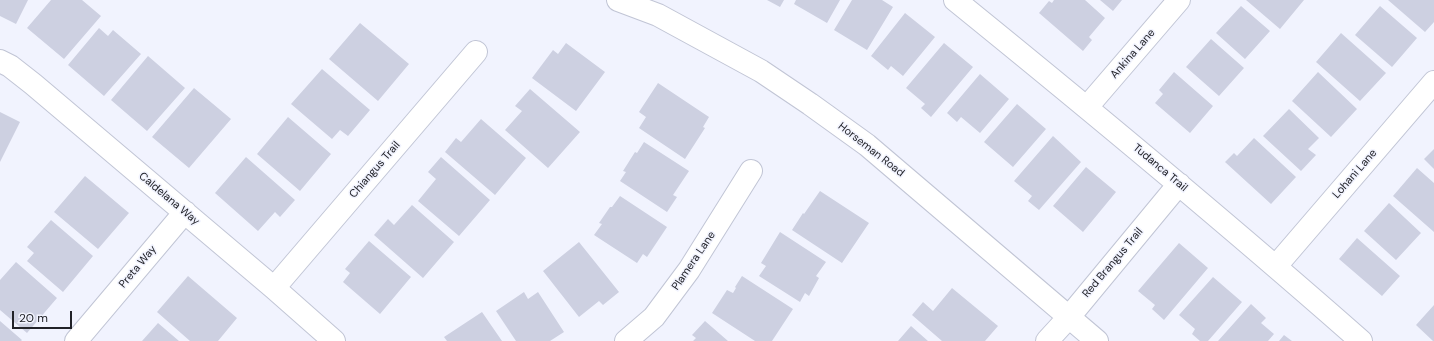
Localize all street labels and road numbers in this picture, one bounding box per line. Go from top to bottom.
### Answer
street label: Ankina Lane [1108,27,1158,81]
street label: Horseman Road [835,120,907,180]
street label: Chiangus Trail [347,139,403,201]
street label: Tudanca Trail [1130,141,1190,195]
street label: Lohani Lane [1330,147,1380,201]
street label: Caldelana Way [136,170,202,228]
street label: Red Brangus Trail [1080,225,1146,301]
street label: Plamera Lane [669,229,719,293]
street label: Preta Way [116,243,160,291]

